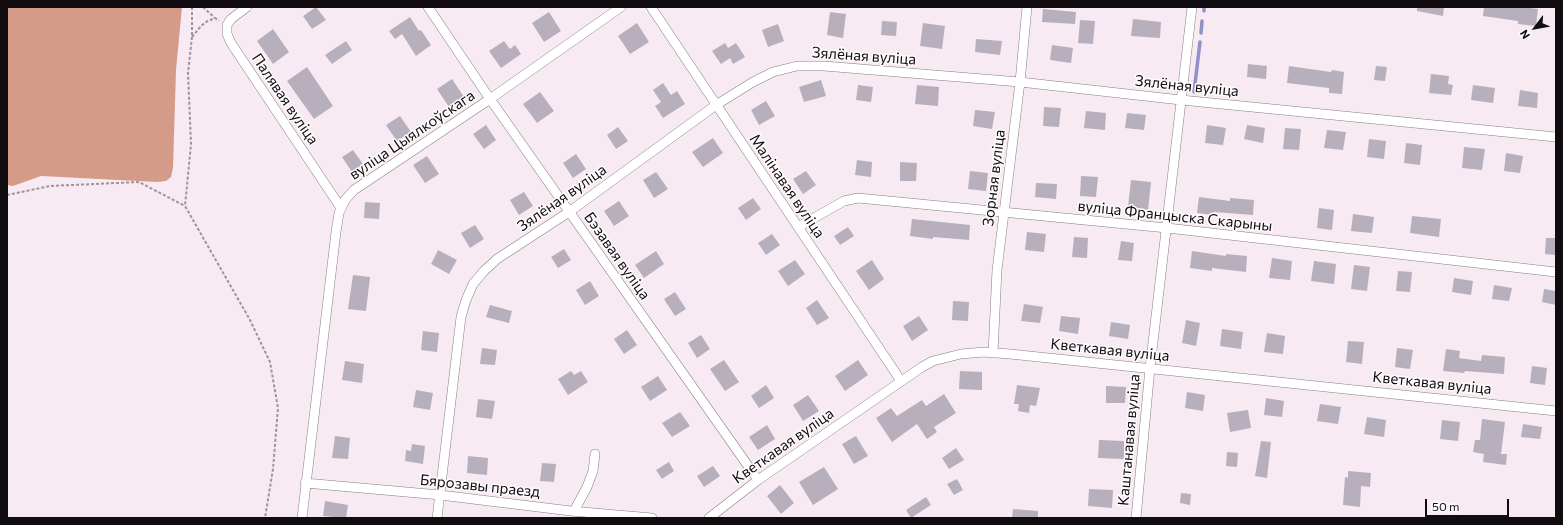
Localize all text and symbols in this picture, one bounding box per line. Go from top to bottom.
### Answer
north arrow [1515,8,1555,48]
text: N [1517,28,1532,42]
street label: Зялёная вуліца [811,43,917,69]
street label: Палявая вуліца [248,50,322,148]
street label: Зялёная вуліца [1134,72,1240,100]
street label: вуліца Цыялкоўскага [346,86,478,184]
street label: Зорная вуліца [979,128,1009,228]
street label: Малінавая вуліца [746,131,828,241]
street label: Зялёная вуліца [514,161,610,235]
street label: вуліца Францыска Скарыны [1077,197,1273,235]
street label: Бэзавая вуліца [580,209,654,303]
street label: Кветкавая вуліца [1050,335,1170,365]
street label: Кветкавая вуліца [1372,368,1492,398]
street label: Каштанавая вуліца [1114,373,1144,507]
street label: Кветкавая вуліца [729,404,837,488]
street label: Бярозавы праезд [419,471,541,501]
scale bar [1427,491,1511,517]
text: 50 m [1432,499,1460,513]

